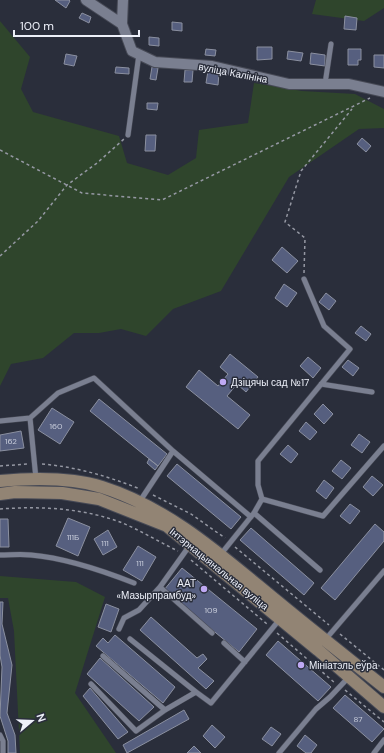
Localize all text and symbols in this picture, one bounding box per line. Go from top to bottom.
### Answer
scale bar [14,12,139,38]
text: 100 m [20,18,54,34]
street label: вуліца Калініна [197,60,269,86]
place label: Дзіцячы сад №17 [231,376,309,389]
marker: Дзіцячы сад №17 [218,377,228,387]
house number: 160 [50,421,63,431]
house number: 162 [5,436,17,446]
street label: Інтэрнацыянальная вуліца [167,525,271,613]
house number: 111Б [67,532,79,542]
house number: 111 [101,538,109,548]
house number: 111 [136,558,144,568]
place label: ААТ «Мазырпрамбуд» [116,577,196,602]
marker: ААТ «Мазырпрамбуд» [199,584,209,594]
house number: 109 [205,605,218,615]
place label: Мініатэль еўра [309,659,378,672]
marker: Мініатэль еўра [296,660,306,670]
north arrow [12,701,52,741]
text: N [34,712,49,724]
house number: 87 [354,714,362,724]

